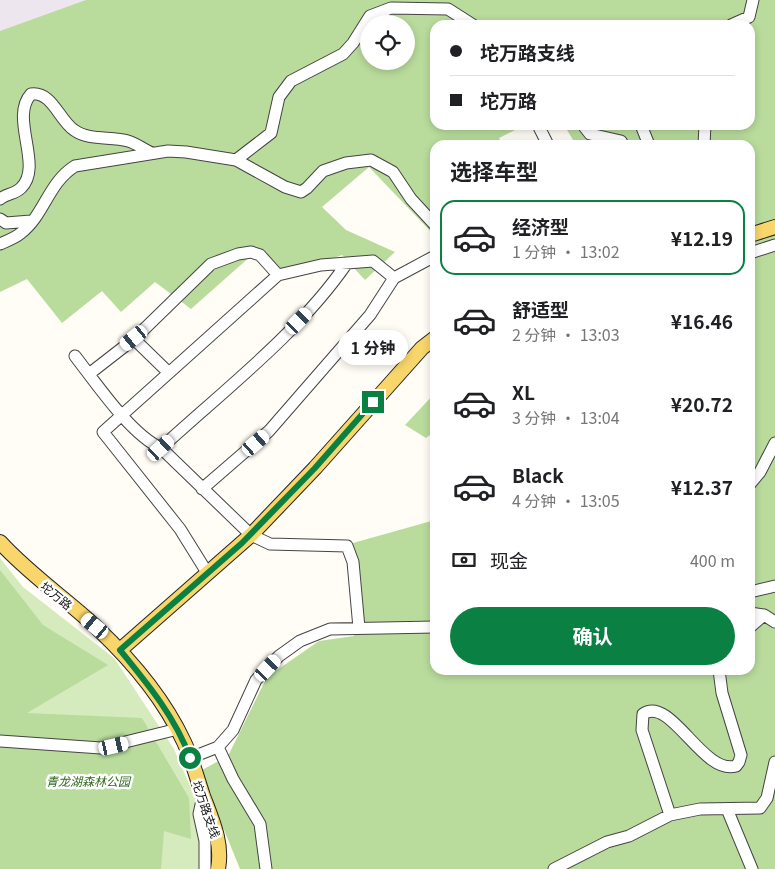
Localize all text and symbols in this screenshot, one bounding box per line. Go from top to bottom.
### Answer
map controls [360,15,415,70]
button: locate [360,15,415,70]
text: 坨万路支线 [480,38,575,65]
text: 坨万路 [480,86,537,113]
text: 选择车型 [450,154,538,186]
text: 经济型 [512,212,569,239]
icon: car [452,215,497,260]
text: ¥12.19 [671,224,733,251]
text: 1 分钟 · 13:02 [512,239,620,263]
text: 舒适型 [512,295,569,322]
icon: car [452,298,497,343]
car [283,305,314,337]
text: ¥16.46 [671,307,733,334]
text: 2 分钟 · 13:03 [512,322,620,346]
car [117,323,150,353]
callout: 1 分钟 [338,330,408,364]
text: 1 分钟 [350,335,396,359]
text: XL [512,378,535,405]
icon: car [452,381,497,426]
text: ¥20.72 [671,390,733,417]
route end [362,391,384,413]
text: 3 分钟 · 13:04 [512,405,620,429]
car [239,427,272,459]
car [144,432,177,464]
text: Black [512,461,564,488]
icon: car [452,464,497,509]
text: ¥12.37 [671,473,733,500]
text: 4 分钟 · 13:05 [512,488,620,512]
icon: cash [450,546,478,574]
text: 现金 [490,546,528,573]
text: 400 m [690,548,735,572]
street label: 坨万路 [38,577,76,613]
button: 确认 [450,607,735,665]
car [78,611,111,641]
car [252,652,283,684]
car [97,735,130,757]
route start [179,747,201,769]
park label: 青龙湖森林公园 [46,772,132,789]
street label: 坨万路支线 [189,778,225,840]

